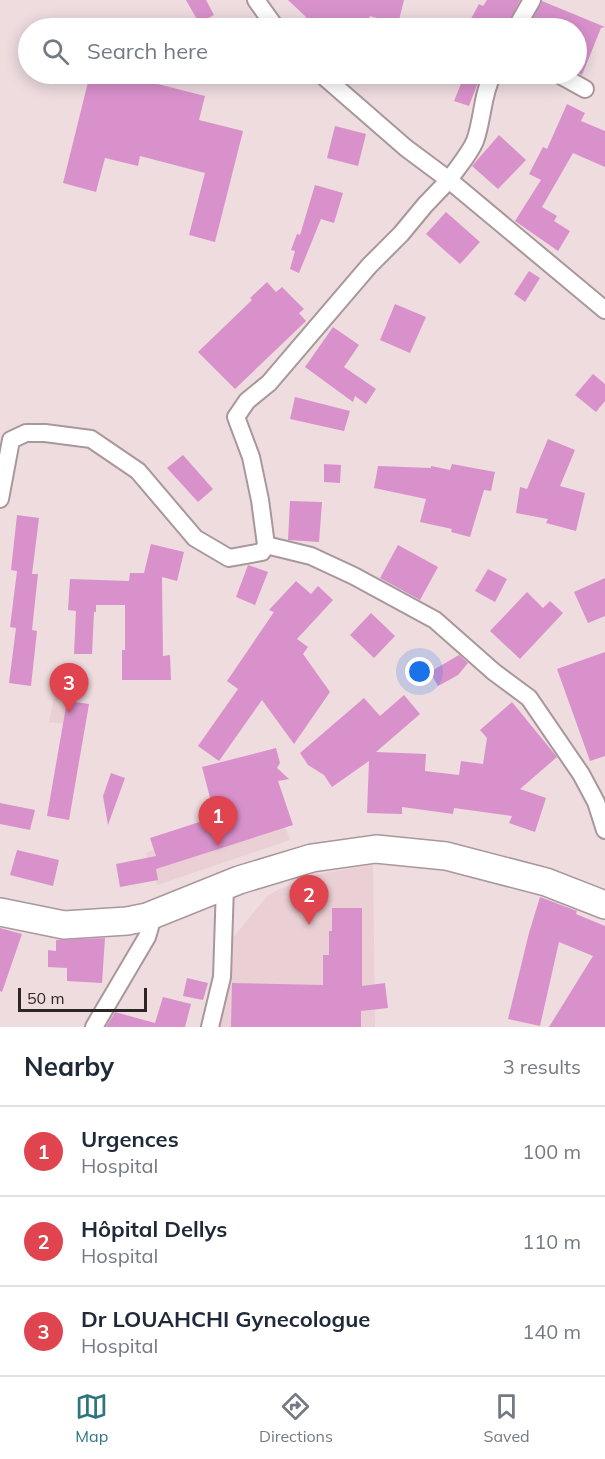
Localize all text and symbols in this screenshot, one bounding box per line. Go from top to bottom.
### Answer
search box [18,18,587,84]
icon: search [39,35,72,68]
text: Search here [87,37,208,65]
your location [405,657,434,686]
pin: 3 [50,664,88,713]
pin: 1 [198,796,238,846]
pin: 2 [290,876,328,925]
scale bar [18,985,147,1012]
text: 50 m [27,988,64,1008]
text: Nearby [24,1050,114,1083]
text: 3 results [503,1054,581,1079]
text: Urgences [81,1125,179,1153]
text: 1 [38,1139,50,1164]
text: 100 m [522,1139,581,1164]
text: Hospital [81,1153,158,1178]
text: Hôpital Dellys [81,1215,227,1243]
text: 2 [38,1229,50,1254]
text: 110 m [522,1229,581,1254]
text: Hospital [81,1243,158,1268]
text: Dr LOUAHCHI Gynecologue [81,1305,370,1333]
text: 3 [38,1319,50,1344]
text: 140 m [522,1319,581,1344]
text: Hospital [81,1333,158,1358]
tab: Map [75,1390,108,1446]
tab: Directions [259,1390,333,1446]
tab: Saved [484,1390,530,1446]

